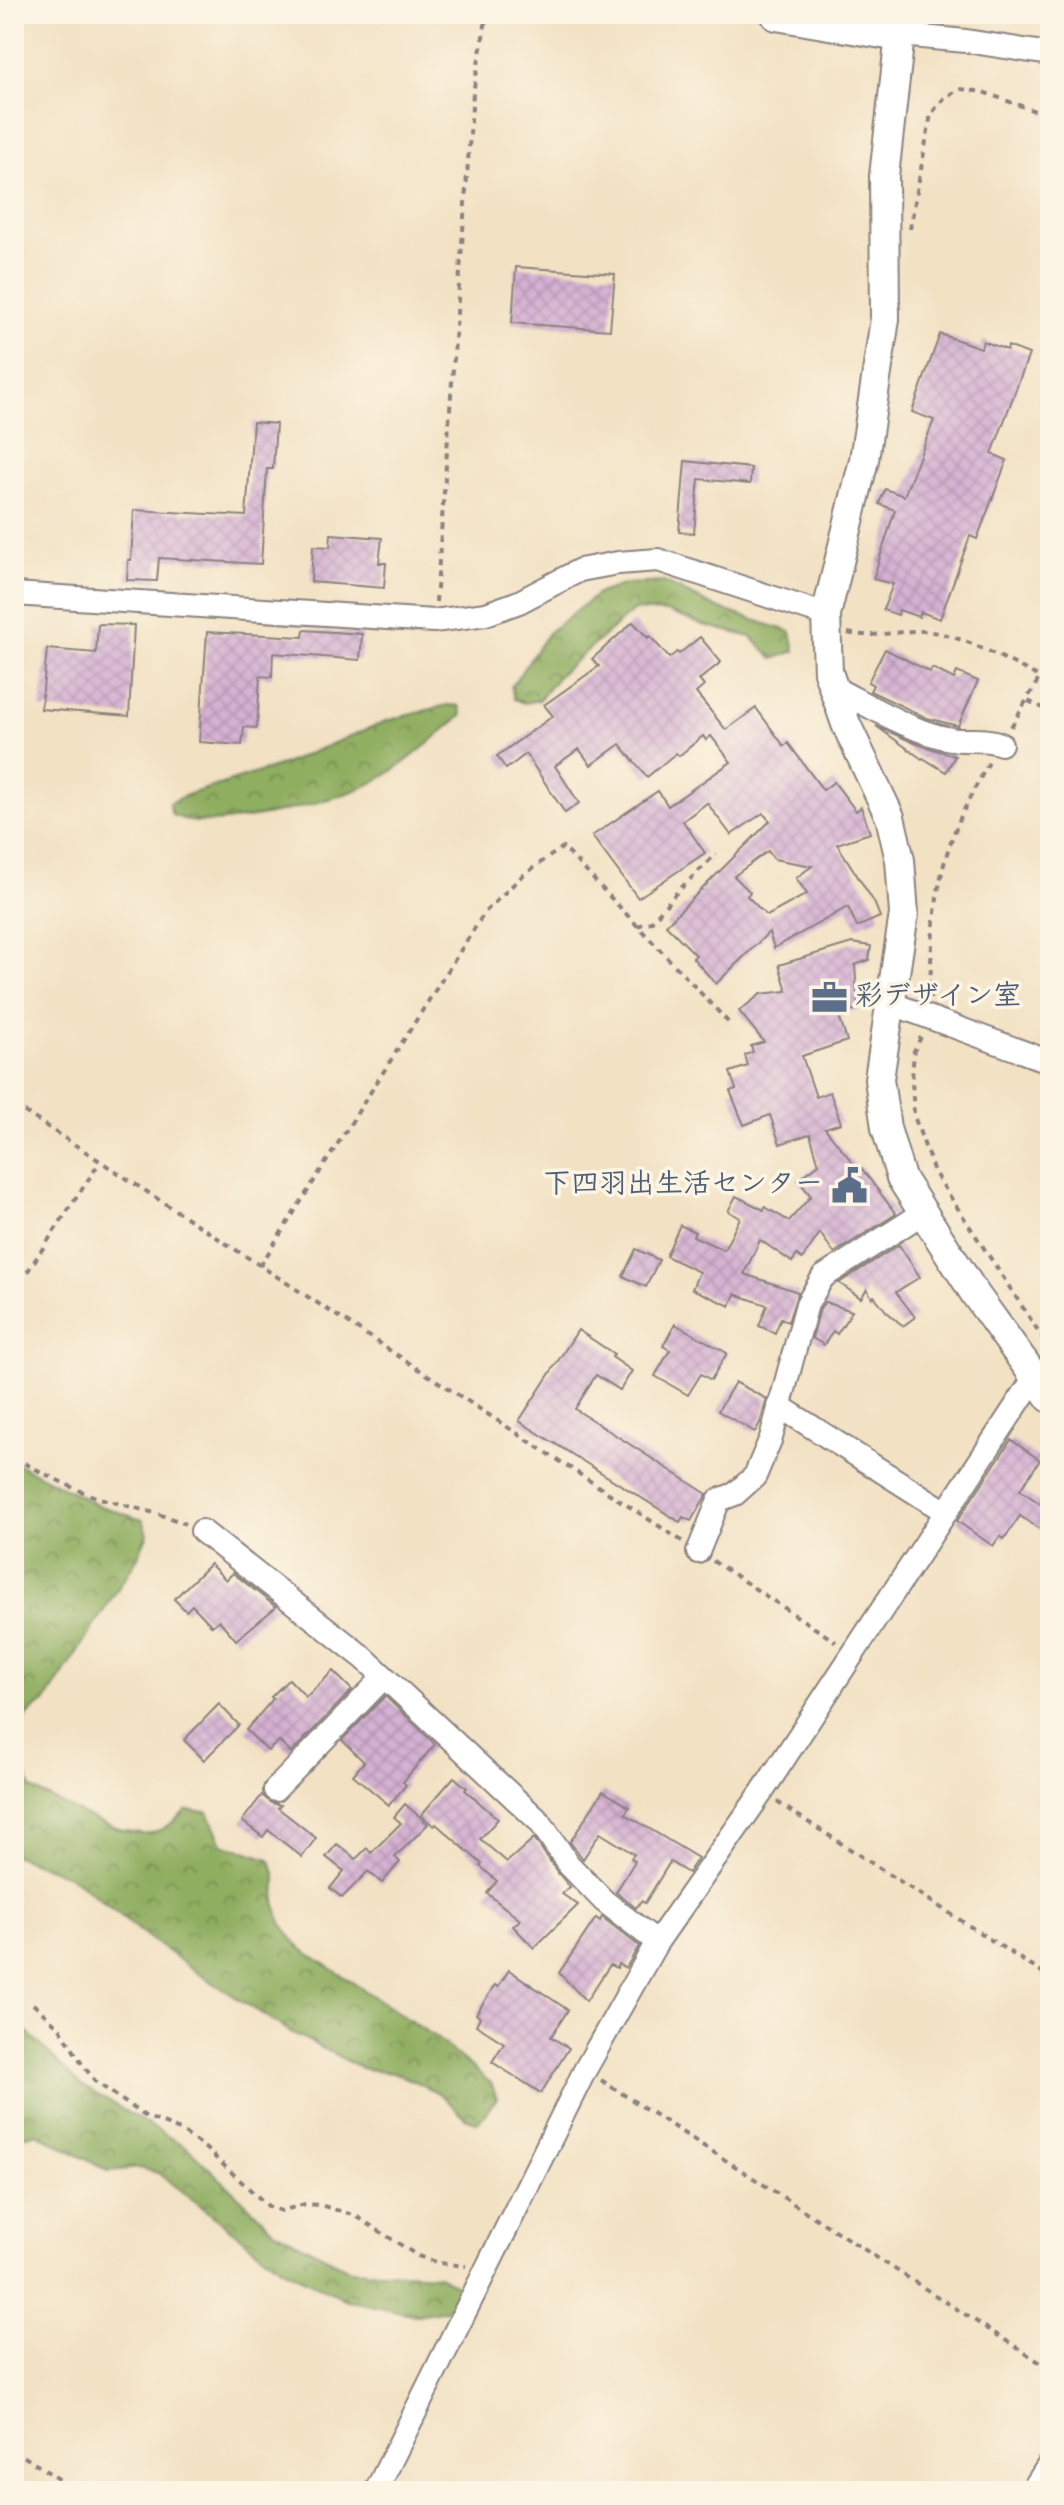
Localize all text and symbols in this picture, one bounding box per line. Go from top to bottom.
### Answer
place label: 彩デザイン室 [855,977,1021,1018]
office icon: 彩デザイン室 [810,978,848,1016]
place label: 下四羽出生活センター [543,1165,823,1206]
public building icon: 下四羽出生活センター [830,1166,868,1204]

